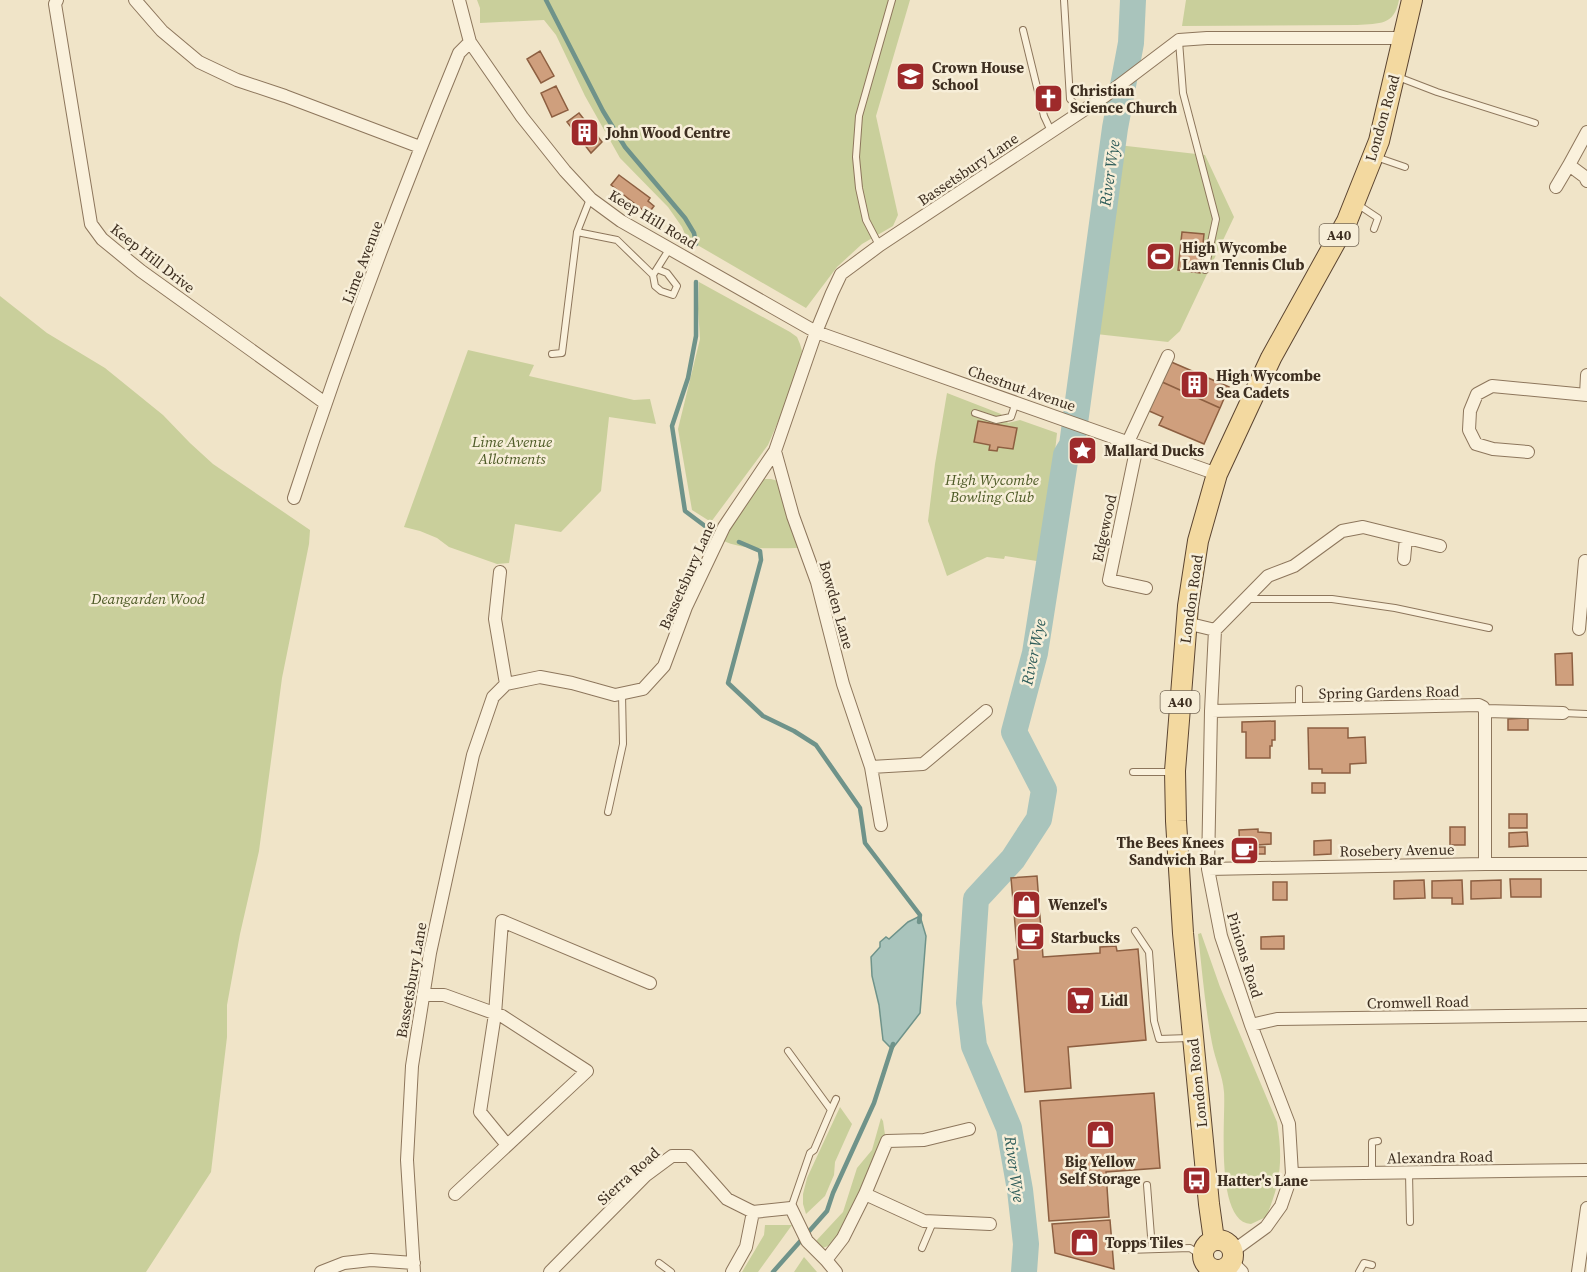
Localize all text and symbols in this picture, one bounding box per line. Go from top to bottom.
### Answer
place label: Crown House School [932,57,1024,95]
school or university icon: Crown House School [895,60,927,92]
street label: London Road [1360,72,1405,164]
place label: Christian Science Church [1070,80,1177,118]
church icon: Christian Science Church [1033,83,1065,115]
building icon: John Wood Centre [569,116,601,148]
place label: John Wood Centre [605,122,730,143]
street label: Bassetsbury Lane [914,127,1023,210]
water label: River Wye [1093,138,1125,209]
street label: Keep Hill Road [605,184,702,254]
street label: Lime Avenue [337,217,388,307]
street label: Keep Hill Drive [106,218,200,298]
road number: A40 [1320,224,1358,246]
place label: High Wycombe Lawn Tennis Club [1182,237,1304,275]
sports icon: High Wycombe Lawn Tennis Club [1145,240,1177,272]
street label: Chestnut Avenue [965,360,1079,416]
place label: High Wycombe Sea Cadets [1216,365,1321,403]
building icon: High Wycombe Sea Cadets [1179,368,1211,400]
park label: Lime Avenue Allotments [471,431,552,469]
place icon: Mallard Ducks [1067,434,1099,466]
place label: Mallard Ducks [1104,440,1204,461]
park label: High Wycombe Bowling Club [944,469,1039,507]
street label: Edgewood [1087,492,1122,564]
street label: Bassetsbury Lane [654,517,721,633]
street label: London Road [1174,553,1208,645]
street label: Bowden Lane [814,558,860,652]
park label: Deangarden Wood [90,588,205,609]
water label: River Wye [1015,616,1051,688]
street label: Spring Gardens Road [1318,680,1460,704]
road number: A40 [1160,691,1200,713]
place label: The Bees Knees Sandwich Bar [1117,832,1224,870]
cafe icon: The Bees Knees Sandwich Bar [1229,835,1261,867]
street label: Rosebery Avenue [1339,838,1455,862]
shop icon: Wenzel's [1011,888,1043,920]
place label: Wenzel's [1048,894,1107,915]
street label: Pinions Road [1222,910,1268,1001]
street label: Bassetsbury Lane [390,920,432,1040]
cafe icon: Starbucks [1014,921,1046,953]
place label: Starbucks [1051,927,1120,948]
supermarket icon: Lidl [1064,984,1096,1016]
place label: Lidl [1101,990,1128,1011]
street label: Cromwell Road [1367,991,1470,1013]
street label: London Road [1182,1037,1212,1129]
shop icon: Big Yellow Self Storage [1084,1118,1116,1150]
water label: River Wye [999,1133,1031,1204]
street label: Sierra Road [592,1142,664,1210]
street label: Alexandra Road [1387,1146,1494,1168]
place label: Big Yellow Self Storage [1059,1151,1141,1189]
bus stop icon: Hatter's Lane [1180,1164,1212,1196]
place label: Hatter's Lane [1217,1170,1308,1191]
shop icon: Topps Tiles [1068,1226,1100,1258]
place label: Topps Tiles [1105,1232,1184,1253]

